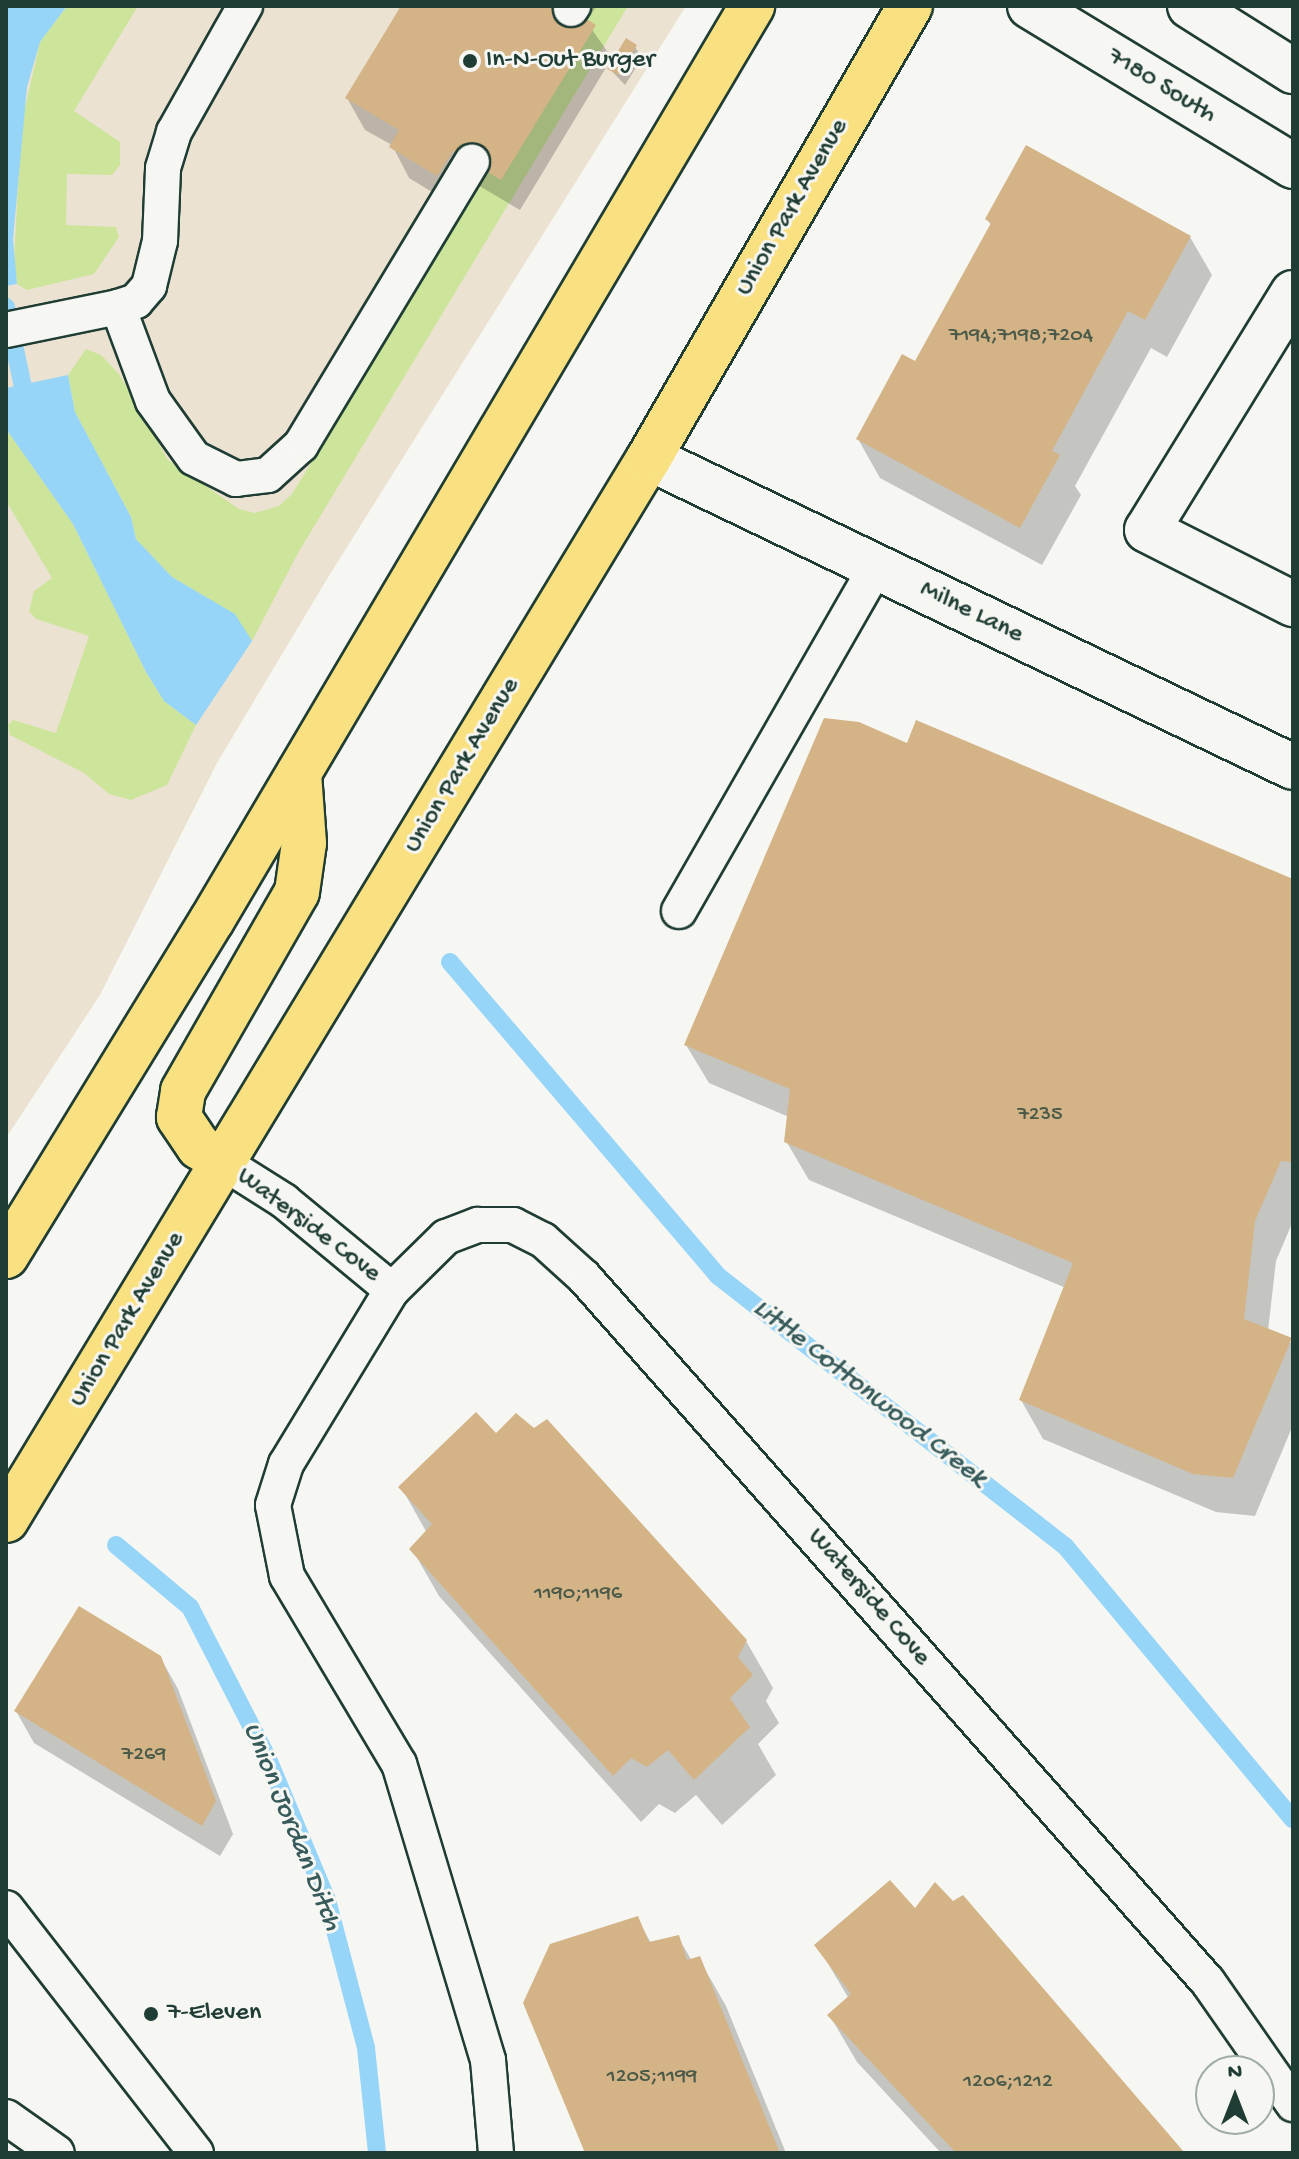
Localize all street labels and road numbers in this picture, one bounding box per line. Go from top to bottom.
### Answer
street label: 7180 South [1101,42,1221,132]
street label: Union Park Avenue [730,114,856,302]
street label: Milne Lane [914,575,1028,651]
street label: Union Park Avenue [398,673,528,859]
street label: Waterside Cove [230,1162,386,1290]
street label: Union Park Avenue [63,1227,193,1413]
street label: Waterside Cove [800,1523,936,1673]

